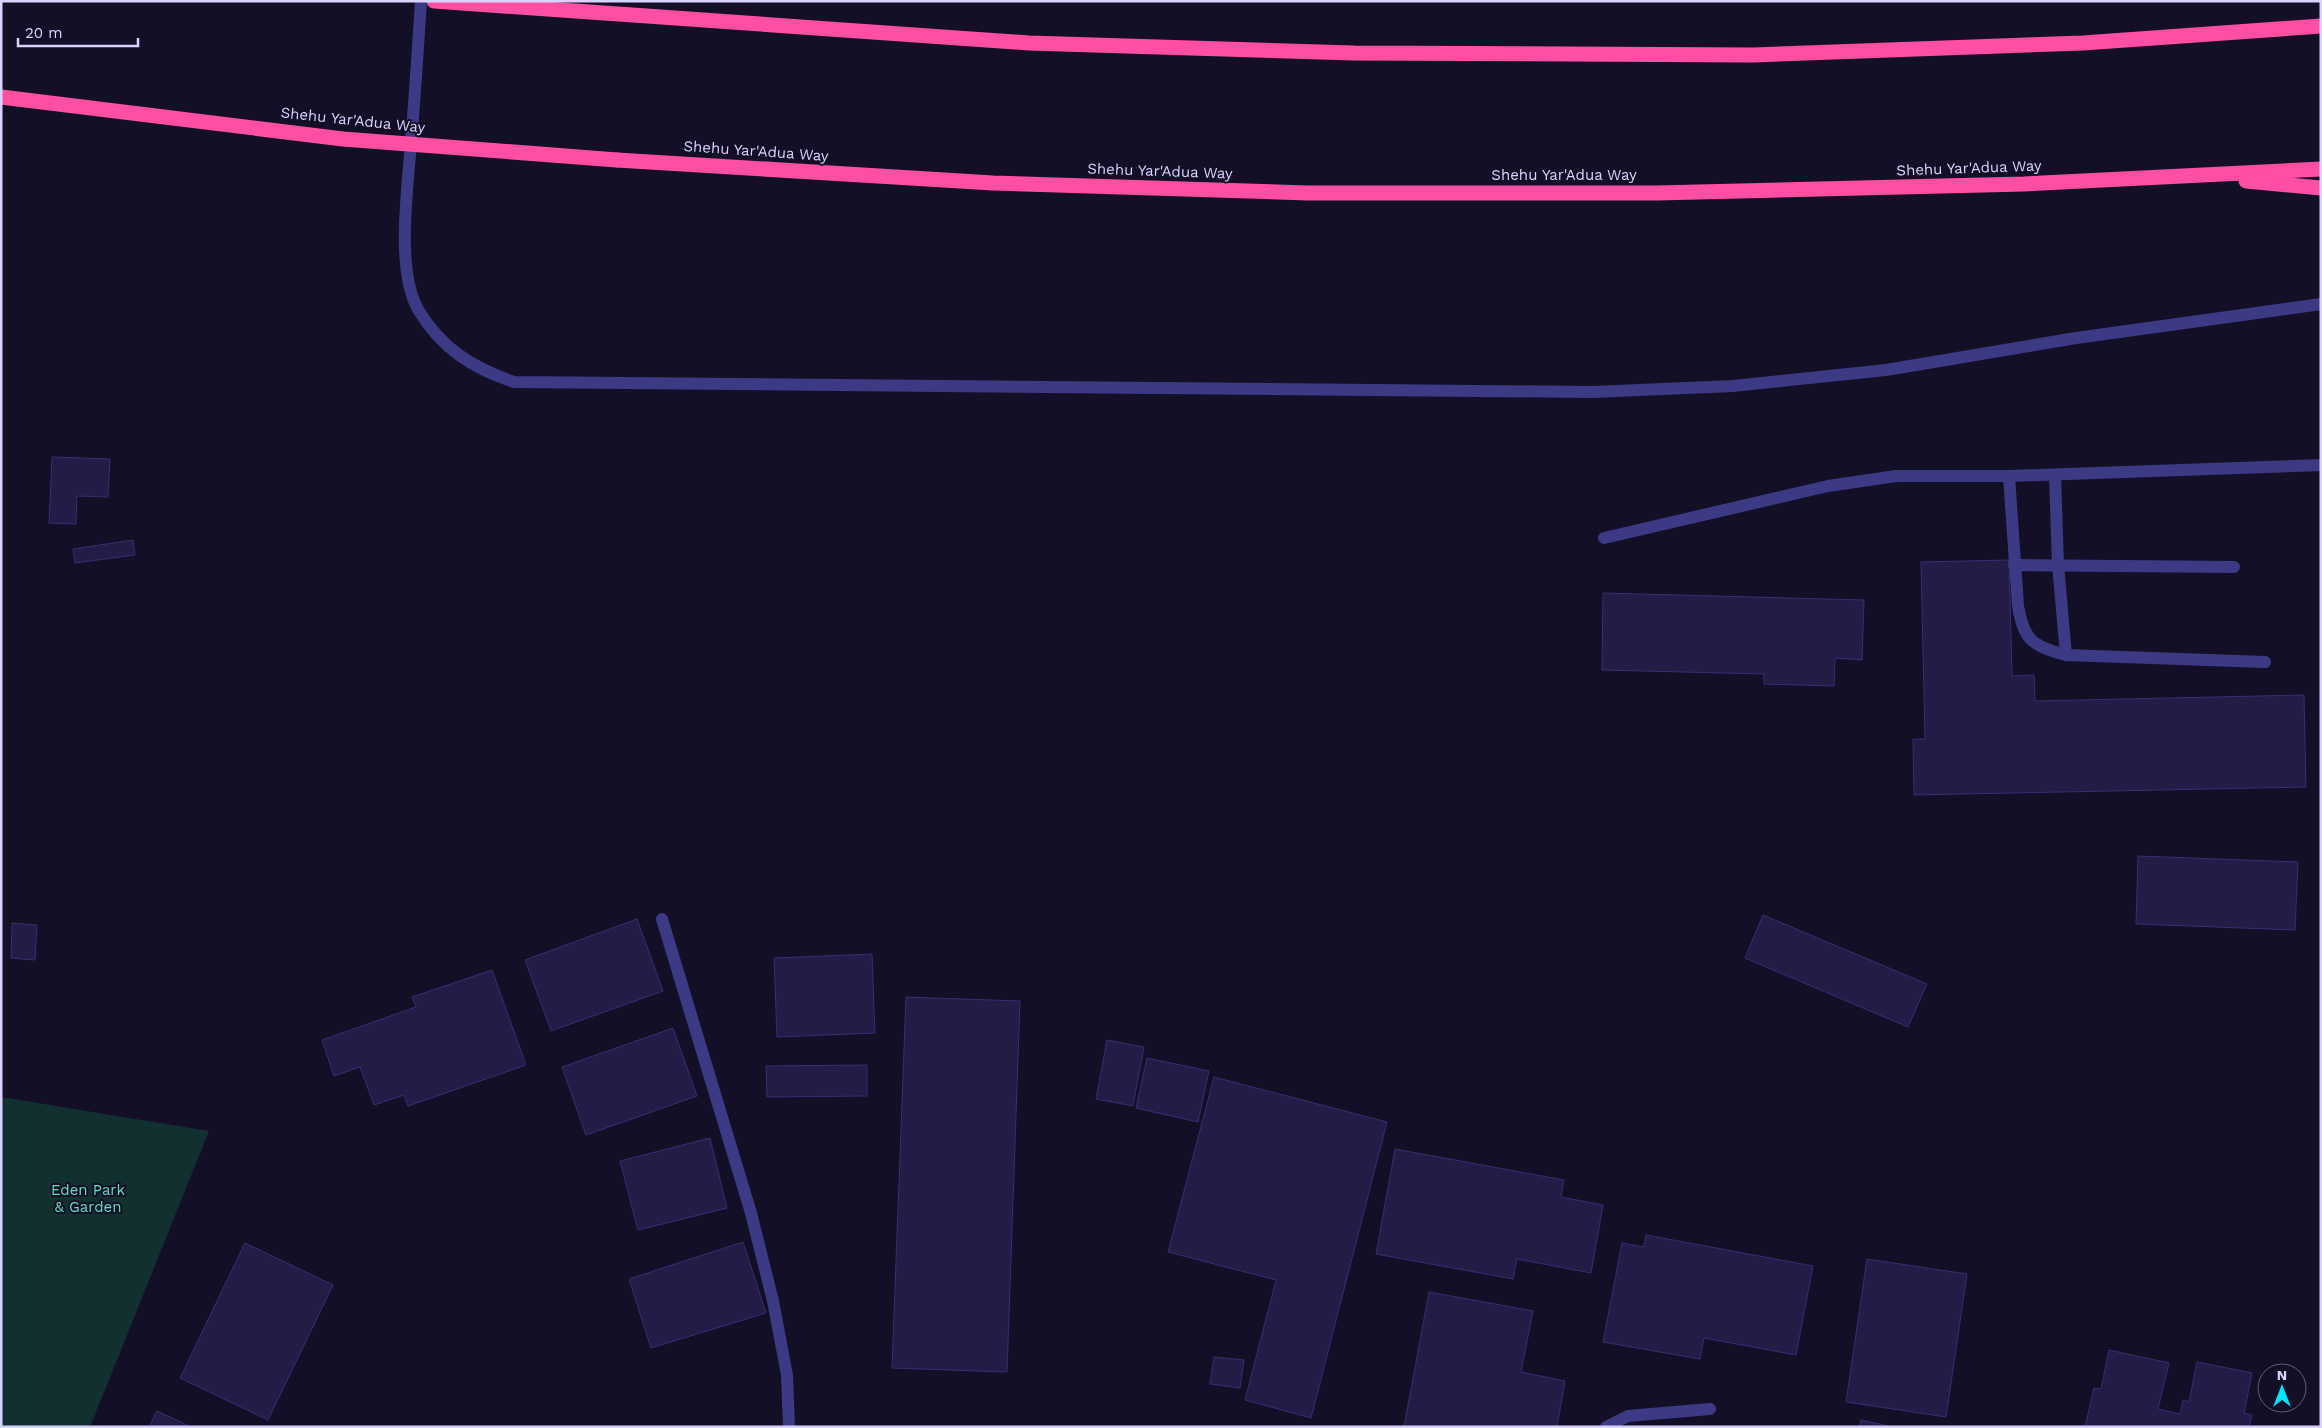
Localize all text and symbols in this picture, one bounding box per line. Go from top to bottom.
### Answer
scale bar [18,15,138,47]
text: 20 m [25,24,63,42]
street label: Shehu Yar'Adua Way [280,103,426,137]
street label: Shehu Yar'Adua Way [683,137,829,165]
street label: Shehu Yar'Adua Way [1896,156,2042,180]
street label: Shehu Yar'Adua Way [1087,159,1233,183]
street label: Shehu Yar'Adua Way [1491,166,1637,184]
park label: Eden Park & Garden [51,1181,125,1216]
north arrow [2257,1363,2307,1413]
text: N [2277,1367,2287,1383]

